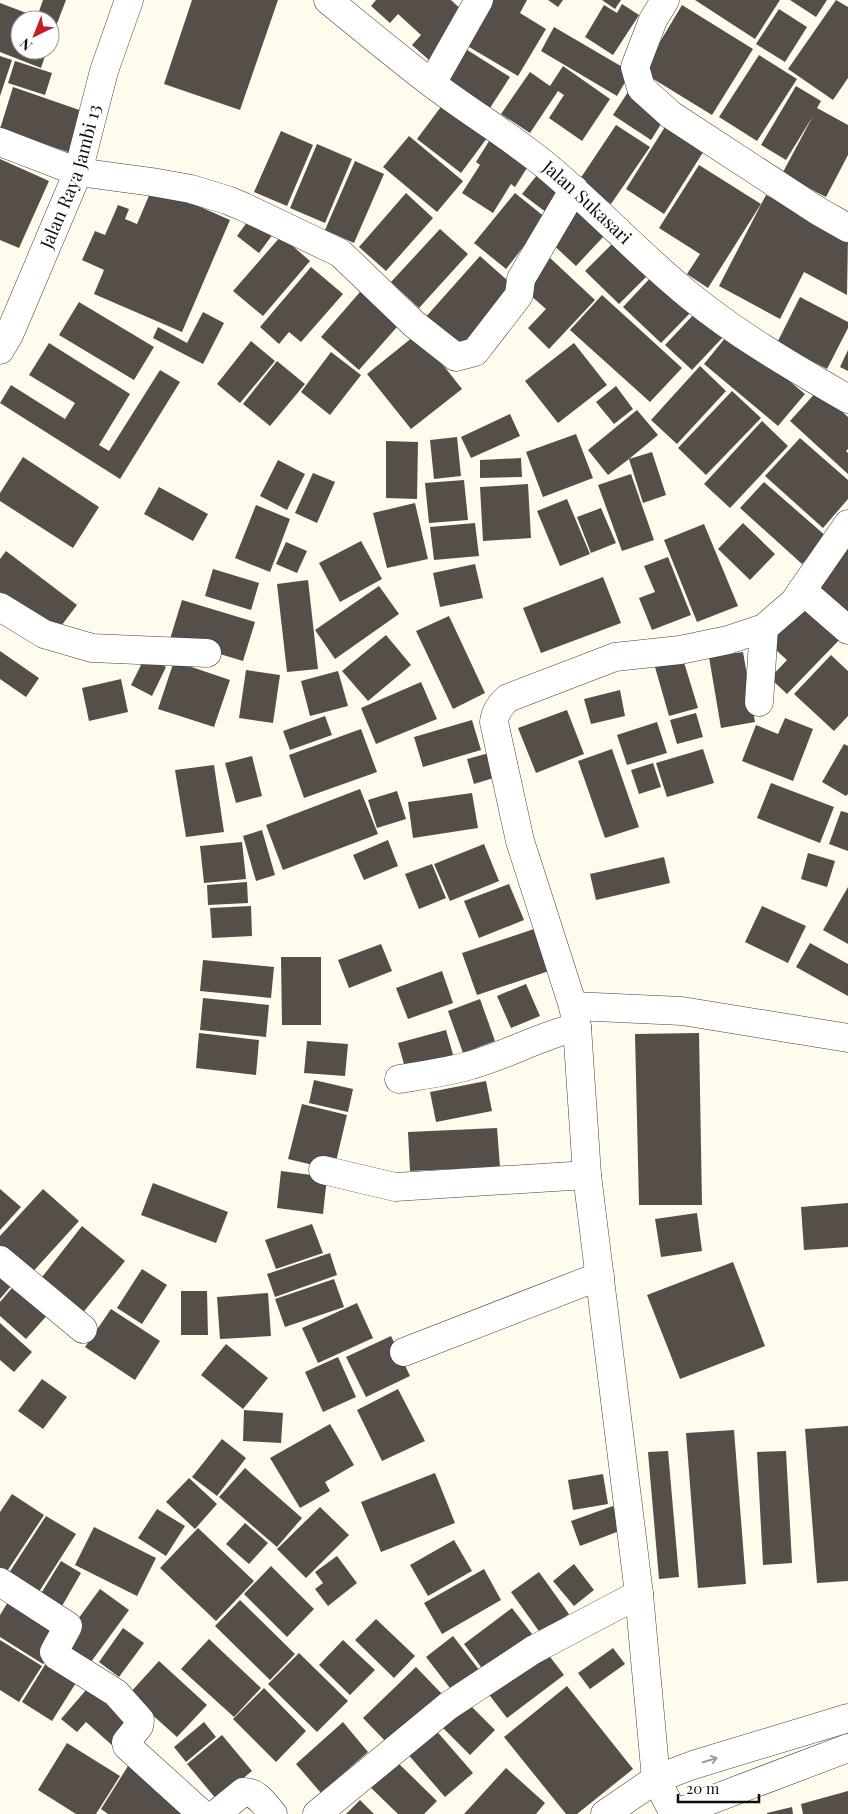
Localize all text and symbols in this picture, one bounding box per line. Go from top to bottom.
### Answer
north arrow [10,10,60,60]
text: N [16,34,36,55]
street label: Jalan Raya Jambi 13 [34,102,106,253]
street label: Jalan Sukasari [537,154,637,249]
one-way arrow [701,1755,717,1765]
scale bar [678,1772,759,1804]
text: 20 m [686,1778,720,1798]

